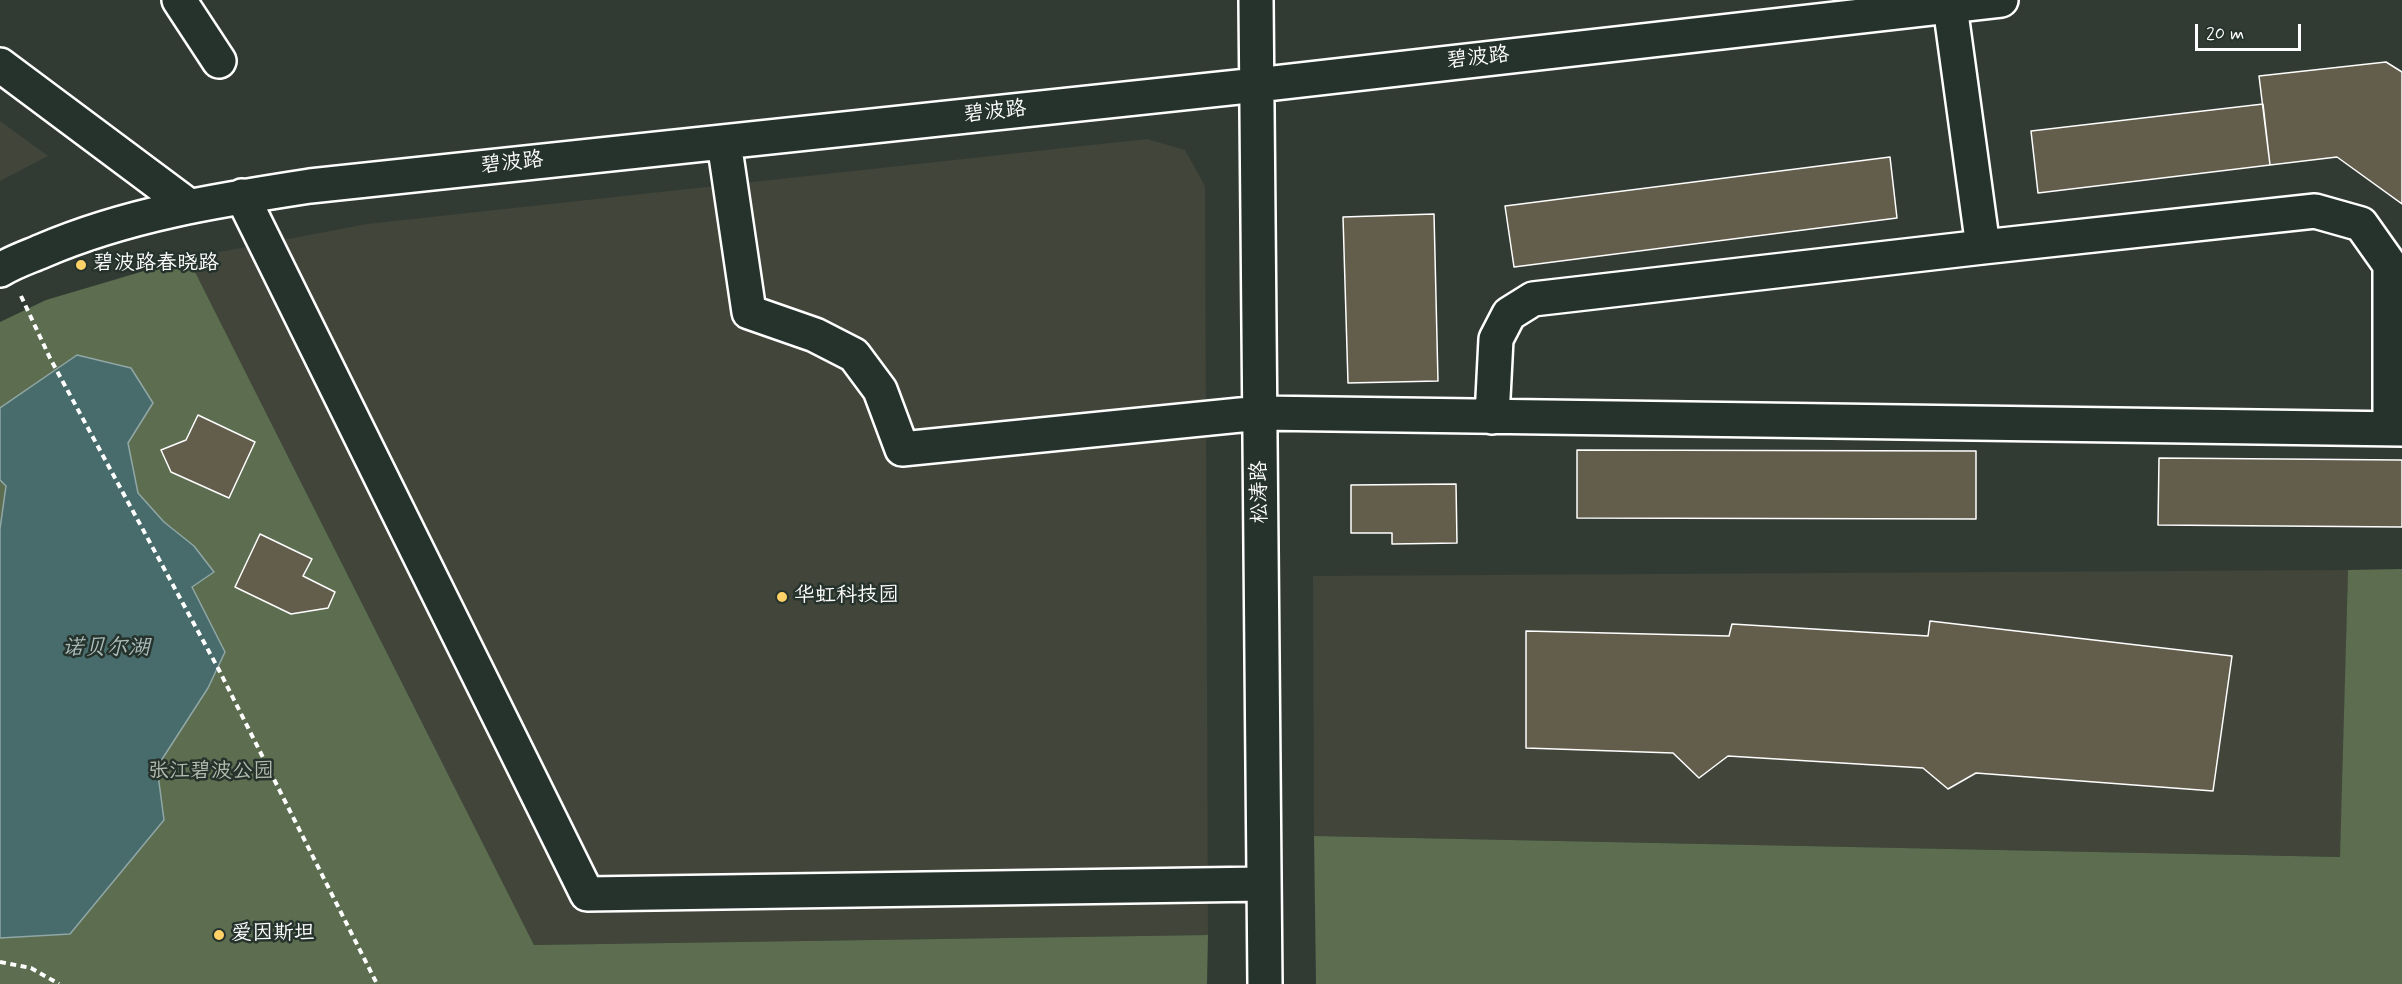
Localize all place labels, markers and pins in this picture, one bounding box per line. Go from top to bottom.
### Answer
place label: 碧波路春晓路 [93,252,219,278]
marker: 碧波路春晓路 [74,258,88,272]
place label: 华虹科技园 [794,584,899,610]
marker: 华虹科技园 [775,590,789,604]
place label: 爱因斯坦 [231,922,315,948]
marker: 爱因斯坦 [212,928,226,942]

